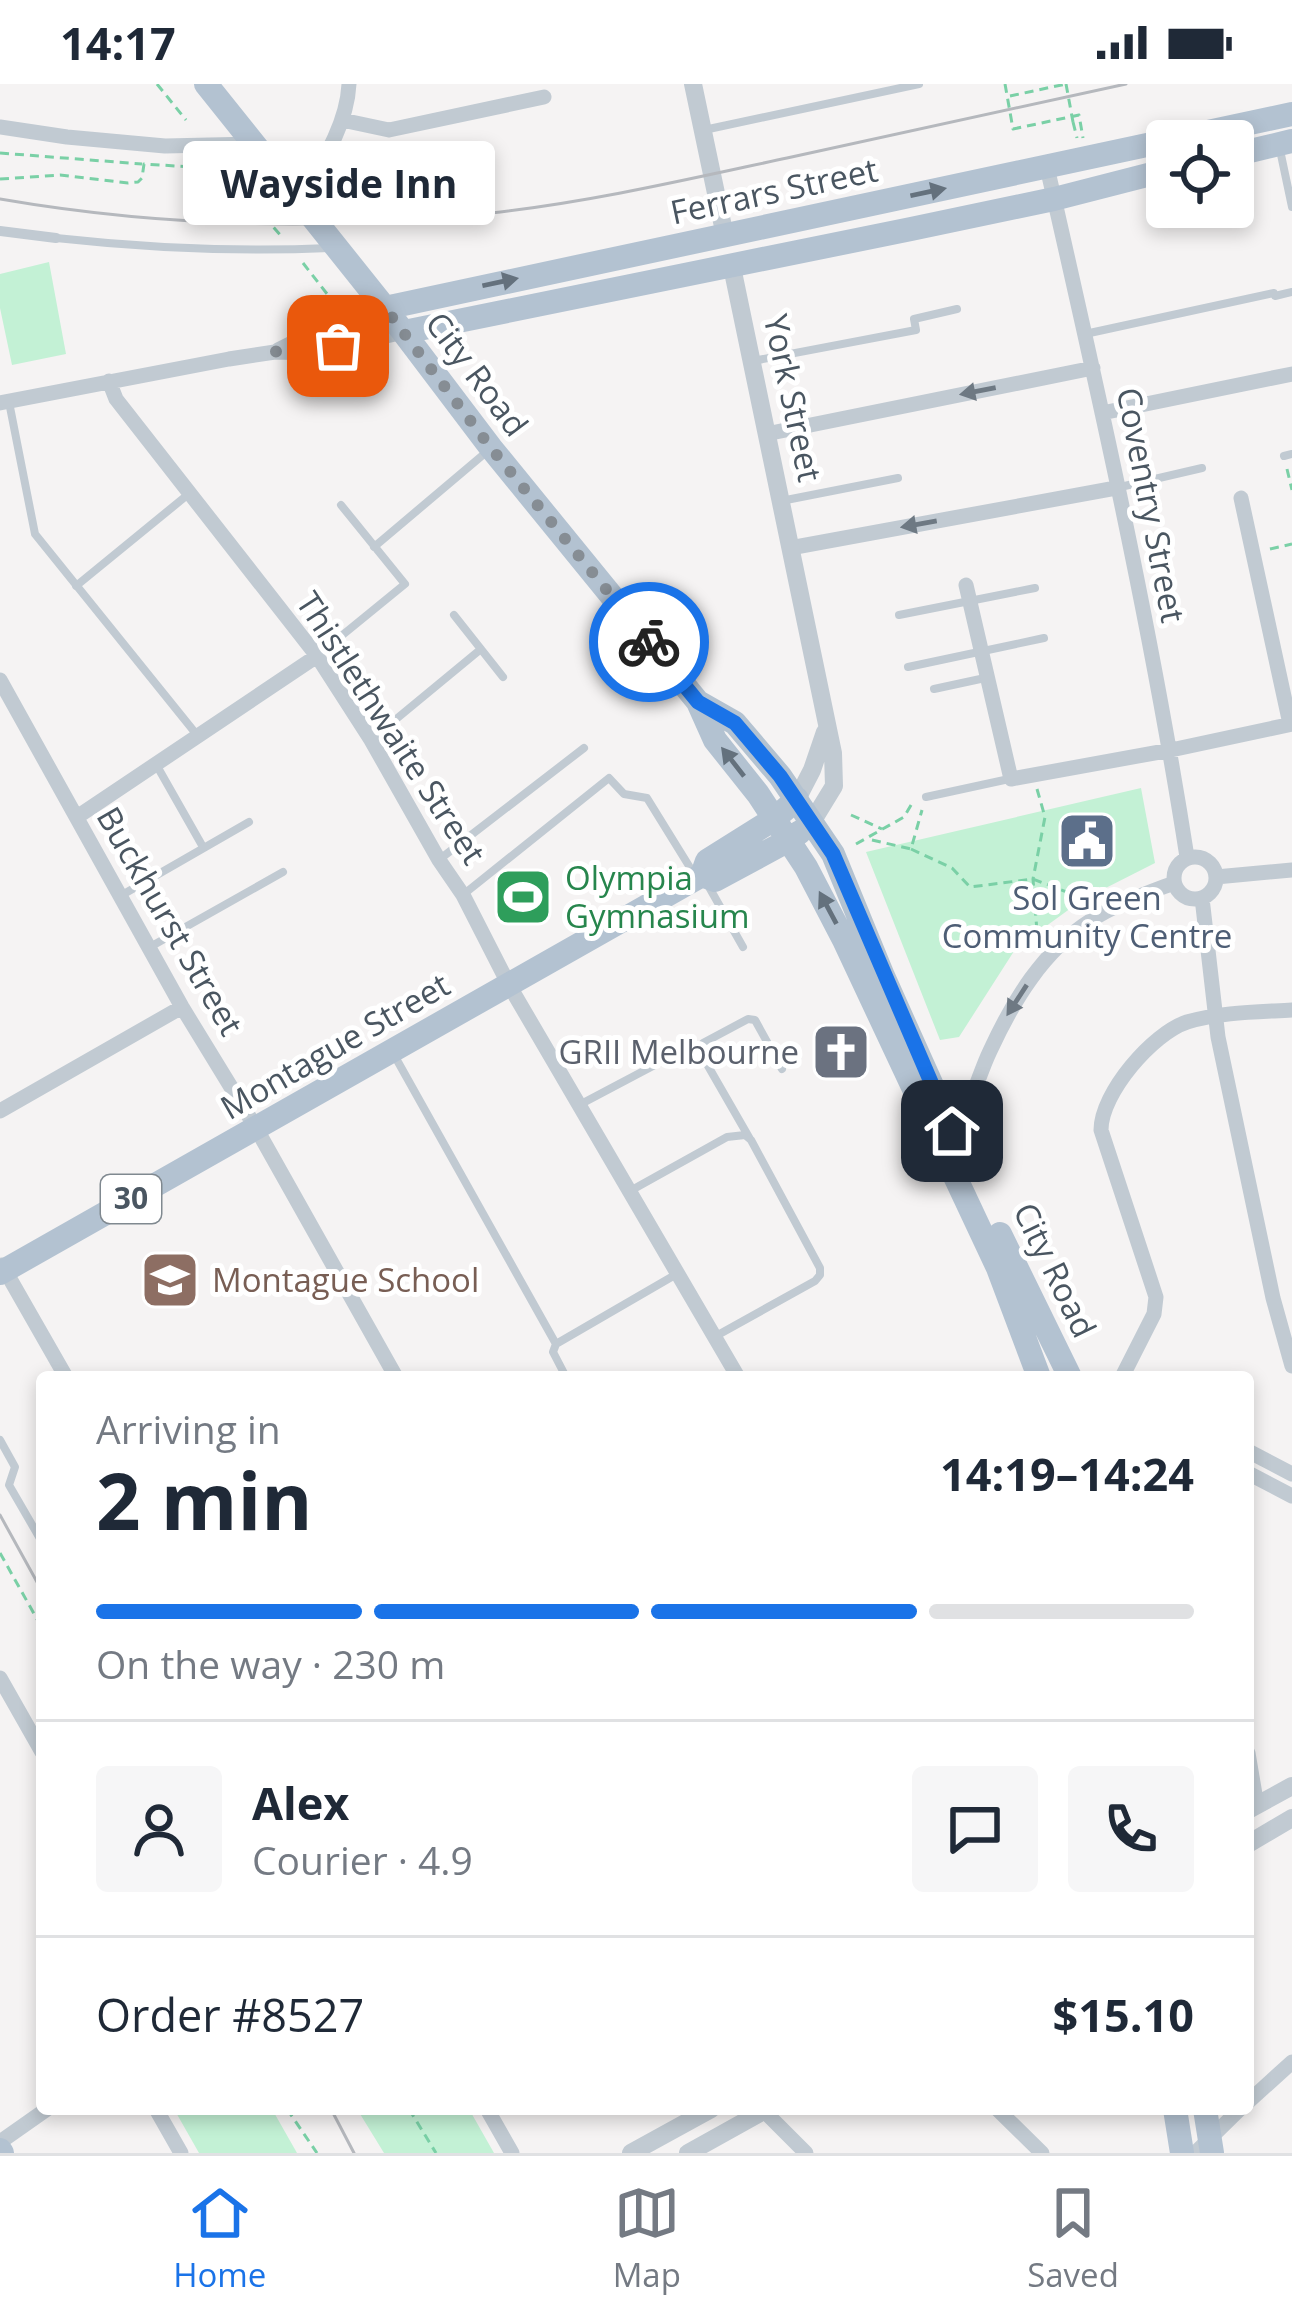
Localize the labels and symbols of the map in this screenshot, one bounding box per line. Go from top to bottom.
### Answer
callout: Wayside Inn [182,142,494,226]
street label: Ferrars Street [666,147,882,234]
one-way arrow [910,182,948,201]
one-way arrow [481,272,519,291]
pin [287,295,389,397]
street label: City Road [416,302,539,445]
street label: York Street [754,310,833,486]
one-way arrow [959,382,997,401]
street label: Coventry Street [1107,384,1196,626]
one-way arrow [899,516,937,534]
courier [589,582,709,702]
street label: Thistlethwaite Street [286,583,496,873]
one-way arrow [721,747,746,778]
street label: Buckhurst Street [87,798,254,1043]
public building icon: Sol Green Community Centre [1056,810,1118,872]
place label: Olympia Gymnasium [565,855,750,938]
sports icon: Olympia Gymnasium [492,866,554,928]
place label: Sol Green Community Centre [942,875,1232,958]
one-way arrow [818,891,838,925]
street label: Montague Street [212,962,457,1129]
one-way arrow [1006,984,1029,1017]
church icon: GRII Melbourne [810,1021,872,1083]
place label: GRII Melbourne [559,1029,799,1074]
pin [901,1080,1003,1182]
road number: 30 [101,1175,161,1223]
street label: City Road [1004,1195,1107,1345]
school or university icon: Montague School [139,1249,201,1311]
place label: Montague School [212,1257,479,1302]

